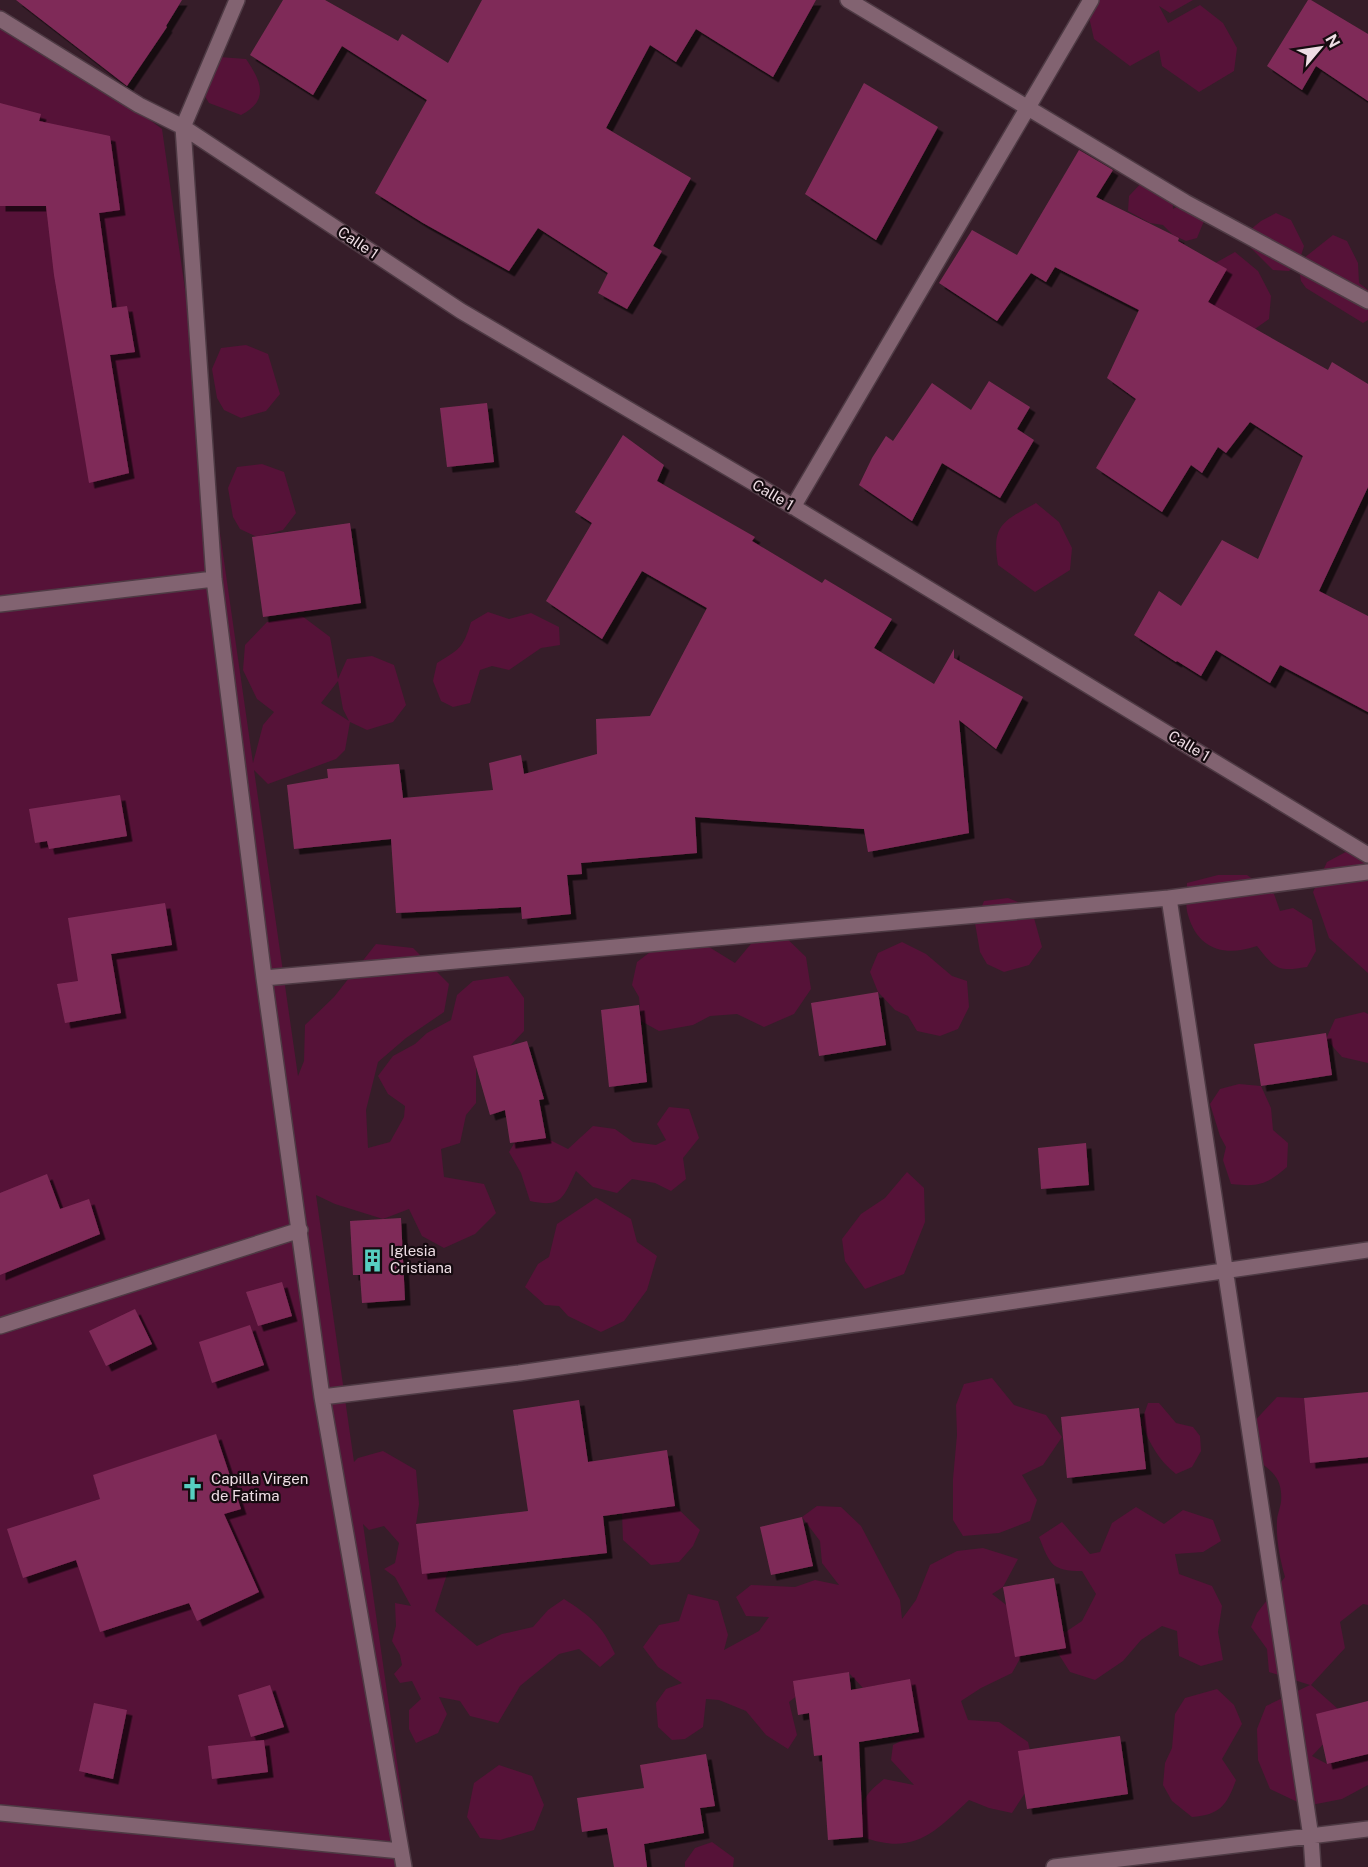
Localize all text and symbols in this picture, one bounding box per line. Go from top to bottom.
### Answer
north arrow [1290,18,1350,78]
text: N [1321,31,1344,51]
street label: Calle 1 [335,223,382,262]
street label: Calle 1 [750,476,797,513]
street label: Calle 1 [1166,727,1213,764]
place label: Iglesia Cristiana [390,1242,452,1276]
building icon: Iglesia Cristiana [359,1247,385,1273]
place label: Capilla Virgen de Fatima [211,1470,308,1504]
church icon: Capilla Virgen de Fatima [180,1475,206,1501]

